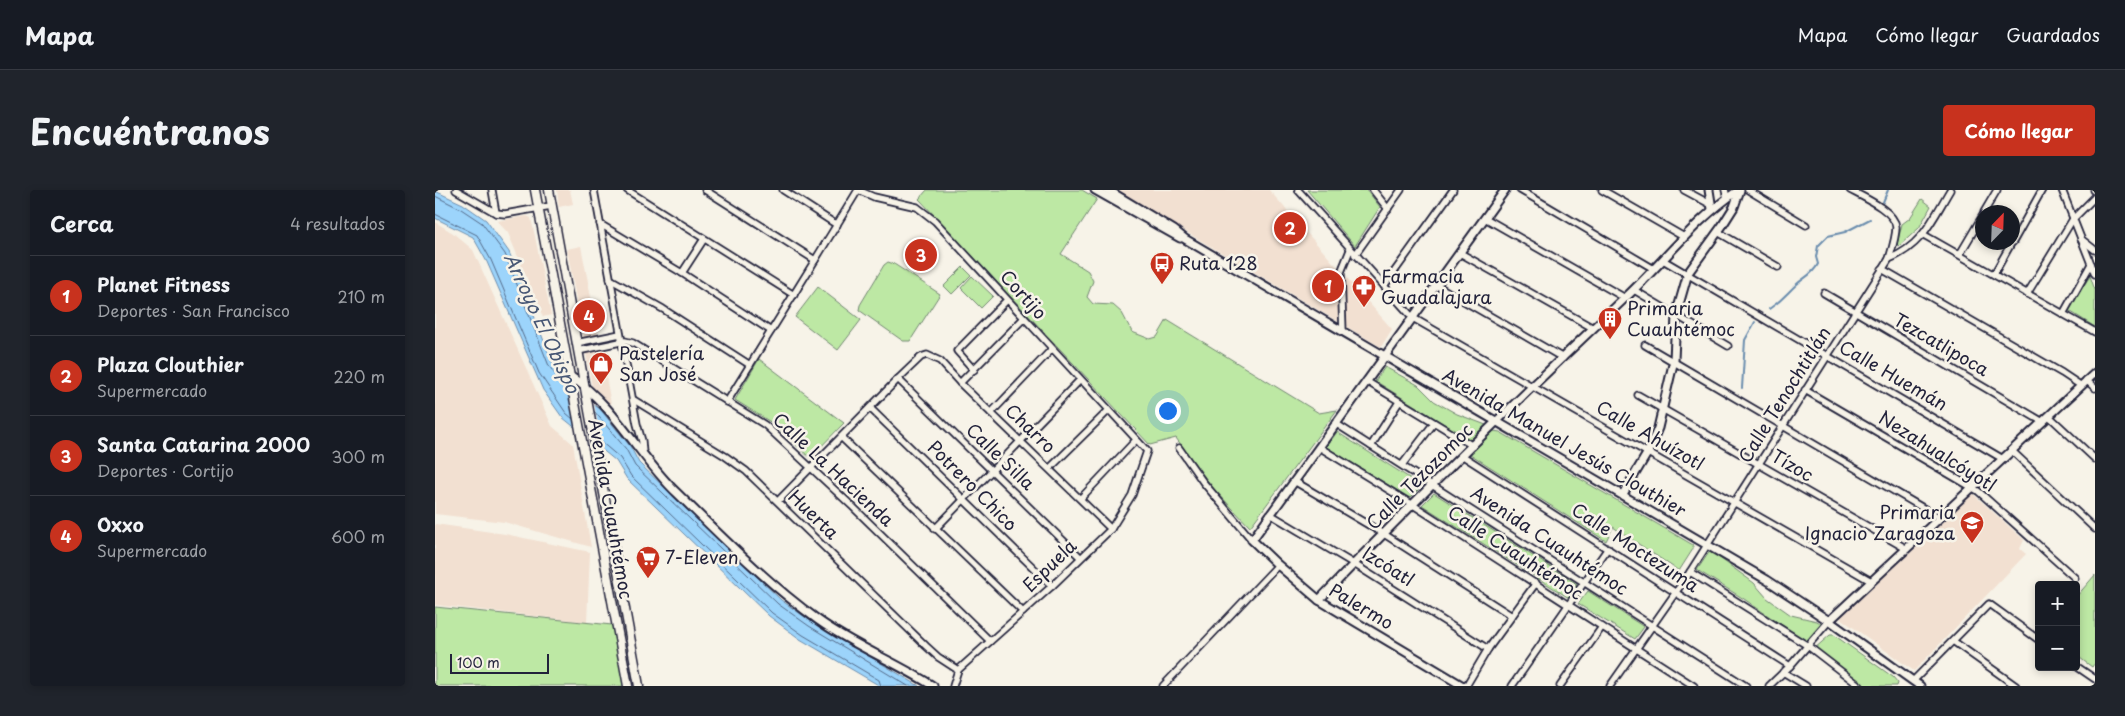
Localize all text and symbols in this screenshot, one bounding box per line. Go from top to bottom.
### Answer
text: Mapa [25,17,94,53]
text: Mapa [1798,21,1847,48]
text: Cómo llegar [1875,21,1978,48]
text: Guardados [2006,21,2100,48]
text: Encuéntranos [30,104,270,157]
button: Cómo llegar [1943,105,2095,156]
north arrow [1975,205,2020,250]
text: Cerca [50,207,114,239]
pin: 2 [1274,209,1306,247]
text: 4 resultados [290,211,385,235]
pin: 3 [905,236,937,274]
water label: Arroyo El Obispo [498,248,588,399]
place label: Ruta 128 [1179,249,1258,276]
bus stop icon: Ruta 128 [1149,251,1175,285]
place label: Farmacia Guadalajara [1381,262,1492,310]
street label: Cortijo [994,263,1054,325]
pin: 1 [1312,267,1344,305]
text: Planet Fitness [97,270,230,298]
pharmacy icon: Farmacia Guadalajara [1351,274,1377,308]
text: 1 [62,284,70,308]
text: 210 m [337,284,385,308]
place label: Primaria Cuauhtémoc [1627,294,1735,342]
pin: 4 [573,297,605,335]
text: Deportes · San Francisco [97,298,290,322]
street label: Tezcatlipoca [1889,305,1995,382]
building icon: Primaria Cuauhtémoc [1597,306,1623,340]
street label: Calle Tenochtitlán [1731,321,1837,468]
street label: Calle Huemán [1834,333,1953,417]
place label: Pastelería San José [619,339,705,387]
text: Plaza Clouthier [97,350,244,378]
shop icon: Pastelería San José [588,351,614,385]
street label: Avenida Manuel Jesús Clouthier [1438,361,1692,523]
text: 2 [60,364,72,388]
text: 220 m [334,364,385,388]
text: Supermercado [97,378,207,402]
street label: Calle Ahuízotl [1592,393,1710,477]
street label: Charro [1000,397,1062,459]
your location [1155,398,1181,424]
street label: Nezahualcóyotl [1874,404,2002,498]
street label: Calle La Hacienda [768,406,901,532]
street label: Avenida Cuauhtémoc [582,416,641,601]
street label: Calle Silla [961,416,1042,496]
street label: Calle Tezozomoc [1360,417,1478,535]
text: Santa Catarina 2000 [97,430,310,458]
street label: Potrero Chico [922,434,1024,536]
street label: Tízoc [1767,442,1819,488]
text: 3 [61,444,71,468]
text: 300 m [331,444,385,468]
text: Deportes · Cortijo [97,458,234,482]
street label: Avenida Cuauhtémoc [1466,479,1634,601]
street label: Huerta [783,483,846,545]
street label: Calle Moctezuma [1567,495,1706,599]
street label: Calle Cuauhtémoc [1443,498,1589,606]
place label: Primaria Ignacio Zaragoza [1805,498,1956,546]
text: Oxxo [97,510,144,538]
school or university icon: Primaria Ignacio Zaragoza [1959,510,1985,544]
text: 4 [61,524,71,548]
text: 600 m [331,524,385,548]
street label: Espuela [1016,532,1083,598]
text: Supermercado [97,538,207,562]
street label: Izcóatl [1358,539,1420,592]
place label: 7-Eleven [665,543,739,570]
supermarket icon: 7-Eleven [635,545,661,579]
street label: Palermo [1324,576,1399,636]
map controls [2035,581,2080,671]
button: + [2035,581,2080,626]
button: − [2035,626,2080,671]
scale bar [450,651,549,674]
text: 100 m [457,652,500,673]

